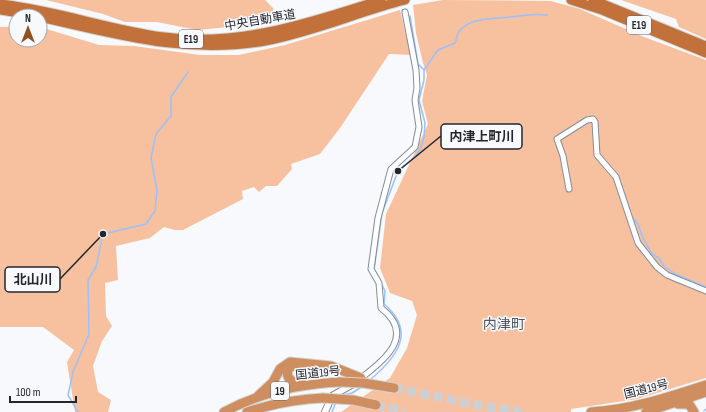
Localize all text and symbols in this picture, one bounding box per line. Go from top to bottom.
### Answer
street label: 中央自動車道 [223,7,297,34]
north arrow [8,8,48,48]
text: N [25,12,31,25]
road number: E19 [627,16,651,34]
road number: E19 [179,30,203,48]
callout: 内津上町川 [441,124,522,149]
text: 内津上町川 [449,129,515,145]
callout: 北山川 [5,267,60,292]
text: 北山川 [13,272,53,288]
district label: 内津町 [483,316,525,333]
street label: 国道19号 [295,364,341,383]
street label: 国道19号 [622,377,670,402]
scale bar [10,378,76,404]
road number: 19 [271,382,289,400]
text: 100 m [16,385,41,400]

